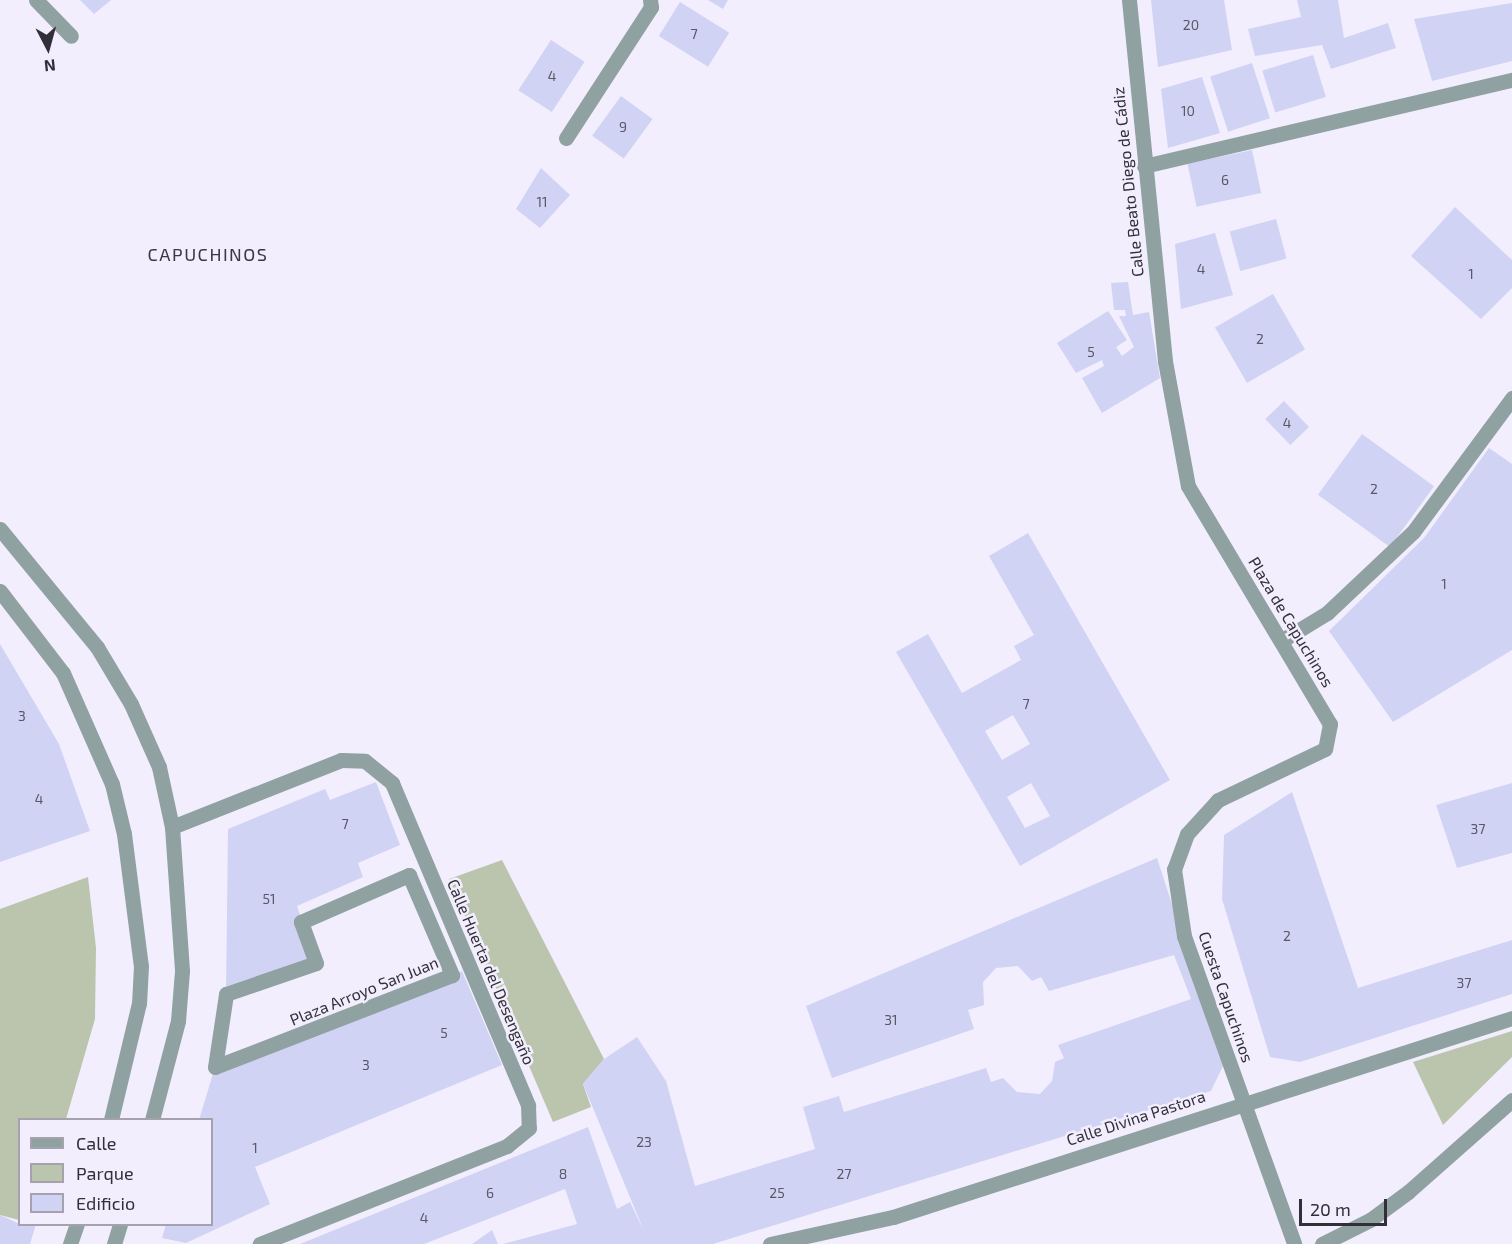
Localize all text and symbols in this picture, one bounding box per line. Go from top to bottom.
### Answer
house number: 20 [1183,17,1199,33]
north arrow [18,18,78,78]
house number: 7 [690,26,698,42]
text: N [43,56,57,76]
house number: 4 [548,68,556,84]
street label: Calle Beato Diego de Cádiz [1108,86,1148,278]
house number: 10 [1181,103,1195,119]
house number: 9 [619,119,627,135]
house number: 6 [1221,172,1229,188]
house number: 11 [536,194,548,210]
district label: CAPUCHINOS [148,243,268,265]
house number: 4 [1197,261,1205,277]
house number: 1 [1468,266,1474,282]
house number: 2 [1256,331,1264,347]
house number: 5 [1087,344,1095,360]
house number: 4 [1283,415,1291,431]
house number: 2 [1370,481,1378,497]
street label: Plaza de Capuchinos [1244,553,1338,691]
house number: 1 [1441,576,1447,592]
house number: 7 [1022,696,1030,712]
house number: 3 [18,708,26,724]
house number: 4 [35,791,43,807]
house number: 7 [341,816,349,832]
house number: 37 [1471,821,1485,837]
street label: Calle Huerta del Desengaño [443,876,539,1068]
house number: 51 [262,891,276,907]
house number: 2 [1283,928,1291,944]
street label: Cuesta Capuchinos [1195,929,1257,1065]
street label: Plaza Arroyo San Juan [287,952,441,1030]
house number: 37 [1457,975,1471,991]
house number: 31 [884,1012,898,1028]
house number: 5 [440,1025,448,1041]
house number: 3 [362,1057,370,1073]
street label: Calle Divina Pastora [1064,1086,1208,1150]
legend [18,1118,213,1226]
text: Calle [76,1132,117,1154]
house number: 23 [636,1134,652,1150]
house number: 1 [252,1140,258,1156]
text: Parque [76,1162,134,1184]
house number: 8 [559,1166,567,1182]
house number: 27 [836,1166,852,1182]
house number: 6 [486,1185,494,1201]
house number: 25 [769,1185,785,1201]
scale bar [1302,1187,1390,1225]
text: Edificio [76,1192,135,1214]
text: 20 m [1310,1198,1351,1220]
house number: 4 [420,1210,428,1226]

